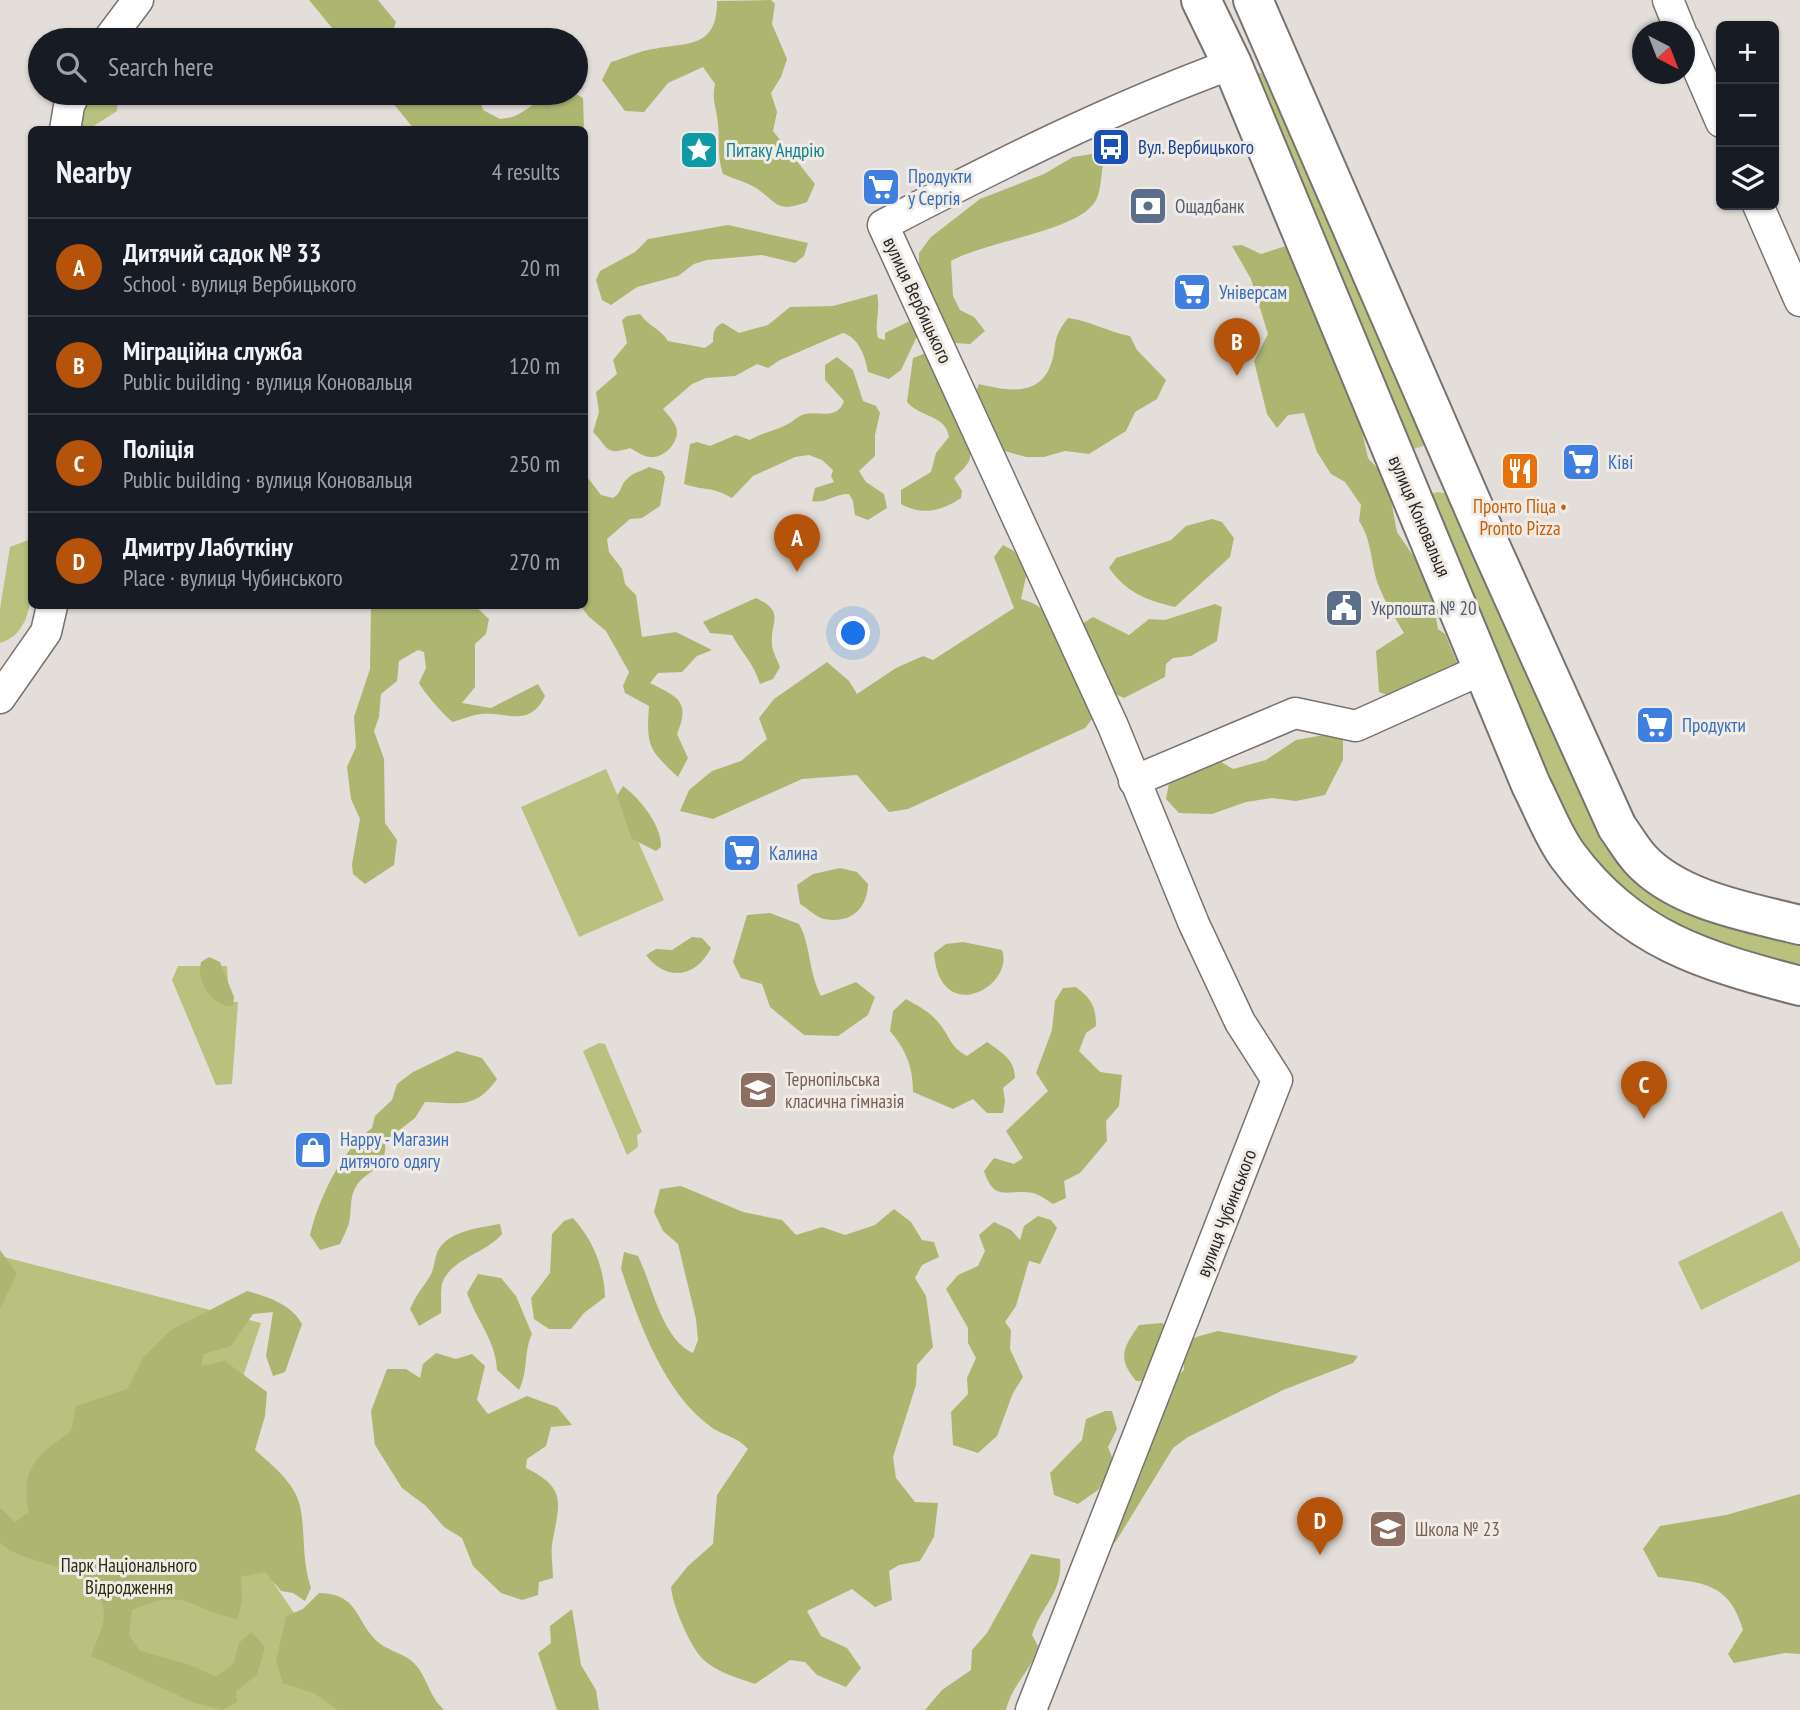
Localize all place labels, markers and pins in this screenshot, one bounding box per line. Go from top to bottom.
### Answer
bus stop icon: Вул. Вербицького [1090,126,1132,168]
place icon: Питаку Андрію [678,129,720,171]
place label: Вул. Вербицького [1138,135,1254,159]
place label: Питаку Андрію [726,138,824,162]
place label: Продукти у Сергія [908,164,972,210]
supermarket icon: Продукти у Сергія [860,166,902,208]
bank icon: Ощадбанк [1127,185,1169,227]
place label: Ощадбанк [1175,194,1245,218]
supermarket icon: Універсам [1171,271,1213,313]
place label: Універсам [1219,280,1287,304]
pin: B [1214,318,1260,376]
supermarket icon: Ківі [1560,441,1602,483]
restaurant icon: Пронто Піца • Pronto Pizza [1499,450,1541,492]
place label: Ківі [1608,450,1633,474]
place label: Пронто Піца • Pronto Pizza [1473,494,1567,540]
pin: A [774,514,820,572]
public building icon: Укрпошта № 20 [1323,587,1365,629]
place label: Укрпошта № 20 [1371,596,1477,620]
supermarket icon: Продукти [1634,704,1676,746]
place label: Продукти [1682,713,1746,737]
supermarket icon: Калина [721,832,763,874]
place label: Калина [769,841,818,865]
pin: C [1621,1061,1667,1119]
place label: Тернопільська класична гімназія [785,1067,904,1113]
school or university icon: Тернопільська класична гімназія [737,1069,779,1111]
place label: Happy - Магазин дитячого одягу [340,1127,449,1173]
shop icon: Happy - Магазин дитячого одягу [292,1129,334,1171]
pin: D [1297,1497,1343,1555]
school or university icon: Школа № 23 [1367,1508,1409,1550]
place label: Школа № 23 [1415,1517,1500,1541]

